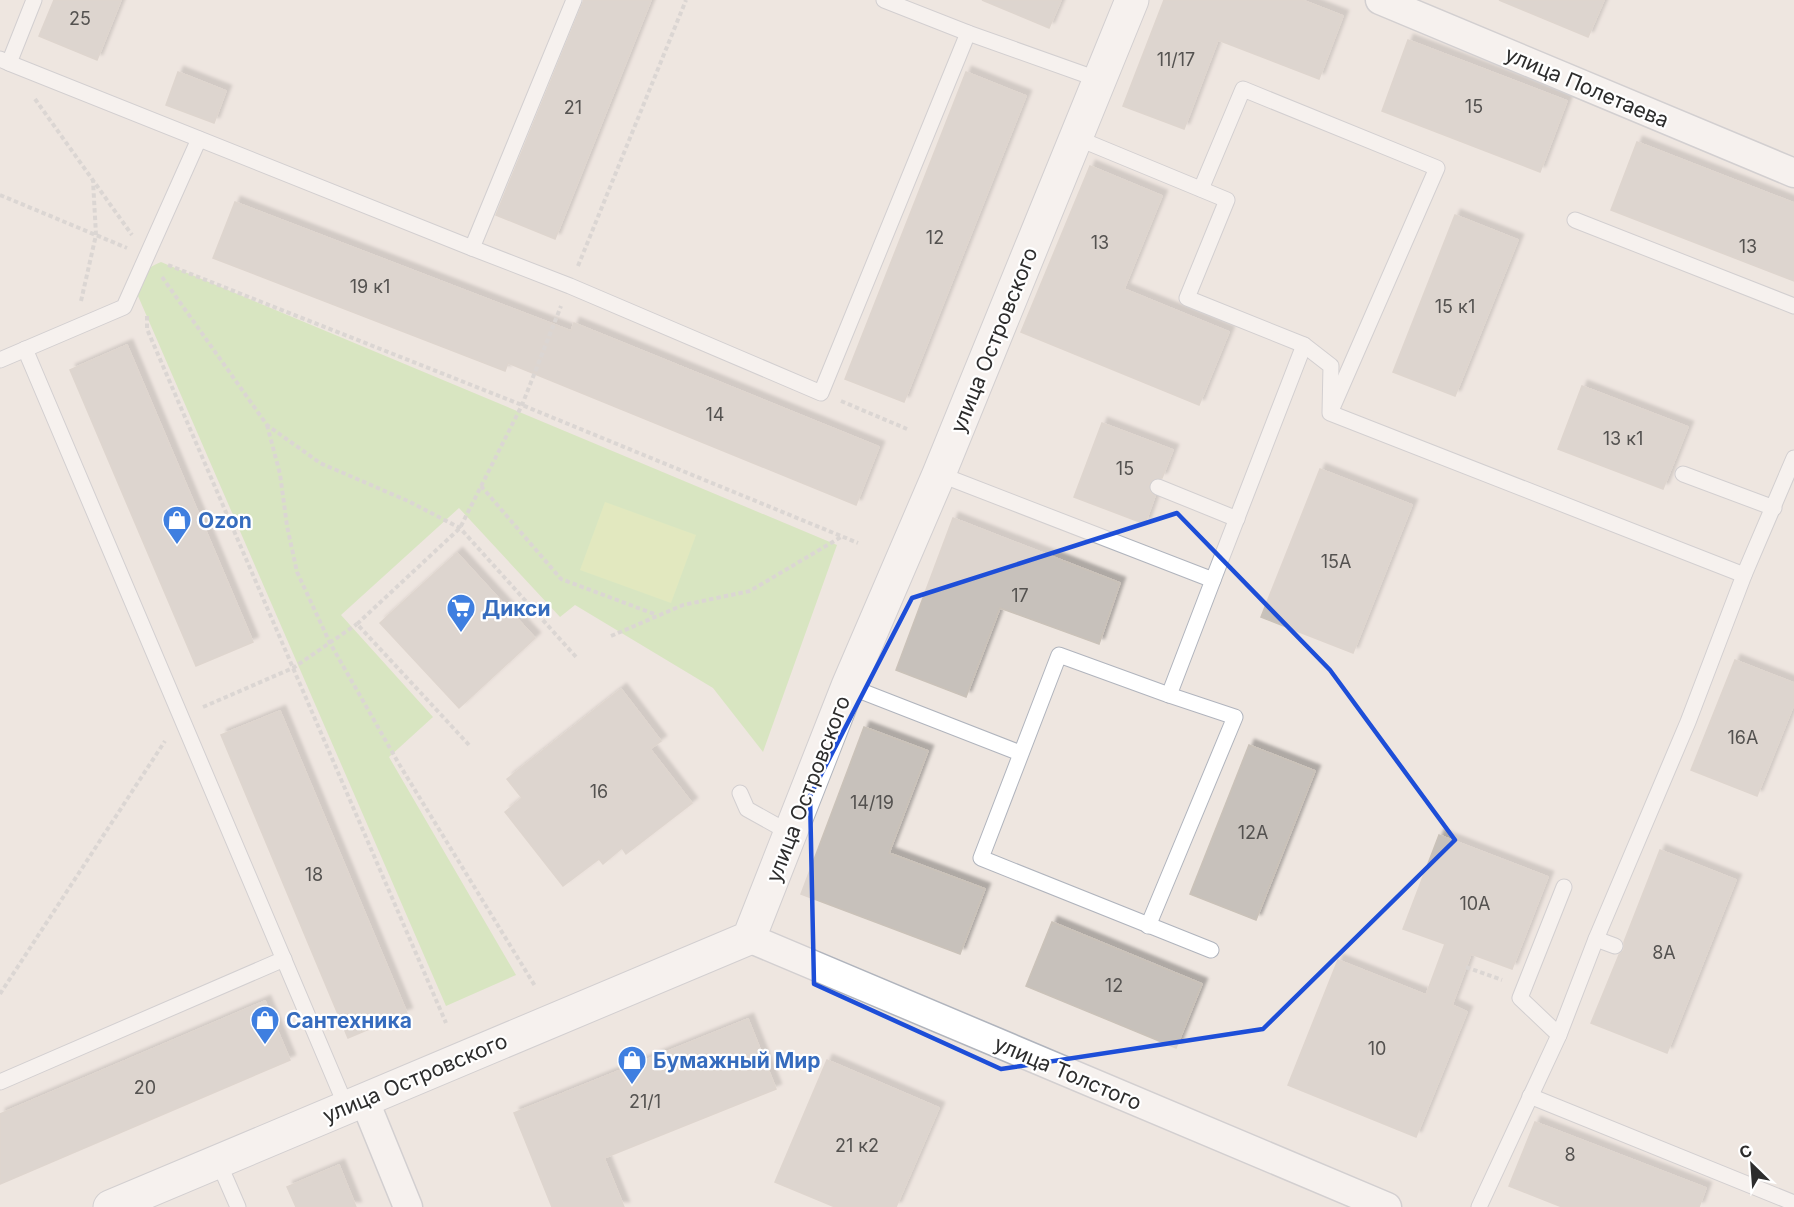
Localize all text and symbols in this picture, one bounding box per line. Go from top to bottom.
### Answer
house number: 25 [69,8,91,29]
street label: улица Полетаева [1501,41,1673,133]
house number: 11/17 [1157,49,1195,70]
house number: 15 [1465,96,1483,117]
house number: 21 [564,97,582,118]
house number: 12 [926,227,944,248]
house number: 13 [1091,232,1109,253]
house number: 13 [1739,236,1757,257]
street label: улица Островского [945,244,1043,436]
house number: 19 к1 [350,276,390,297]
house number: 15 к1 [1435,296,1475,317]
house number: 14 [706,404,724,425]
house number: 13 к1 [1603,428,1643,449]
house number: 15 [1116,458,1134,479]
shop icon: Ozon [161,504,193,546]
place label: Ozon [198,508,252,533]
house number: 15А [1321,551,1351,572]
house number: 17 [1011,585,1029,606]
supermarket icon: Дикси [445,592,477,634]
place label: Дикси [482,596,551,621]
street label: улица Островского [761,692,855,886]
house number: 16А [1728,727,1758,748]
house number: 16 [590,781,608,802]
house number: 14/19 [850,792,894,813]
house number: 12А [1238,822,1268,843]
house number: 18 [305,864,323,885]
house number: 10А [1459,893,1491,914]
house number: 8А [1652,942,1676,963]
house number: 12 [1105,975,1123,996]
shop icon: Сантехника [249,1004,281,1046]
place label: Сантехника [286,1008,412,1033]
street label: улица Островского [319,1028,511,1128]
street label: улица Толстого [991,1031,1145,1115]
house number: 10 [1368,1038,1386,1059]
shop icon: Бумажный Мир [616,1044,648,1086]
place label: Бумажный Мир [653,1048,821,1073]
house number: 20 [134,1077,156,1098]
house number: 21/1 [629,1091,661,1112]
house number: 21 к2 [835,1135,879,1156]
north arrow [1722,1135,1782,1195]
text: С [1736,1140,1755,1163]
house number: 8 [1564,1144,1576,1165]

